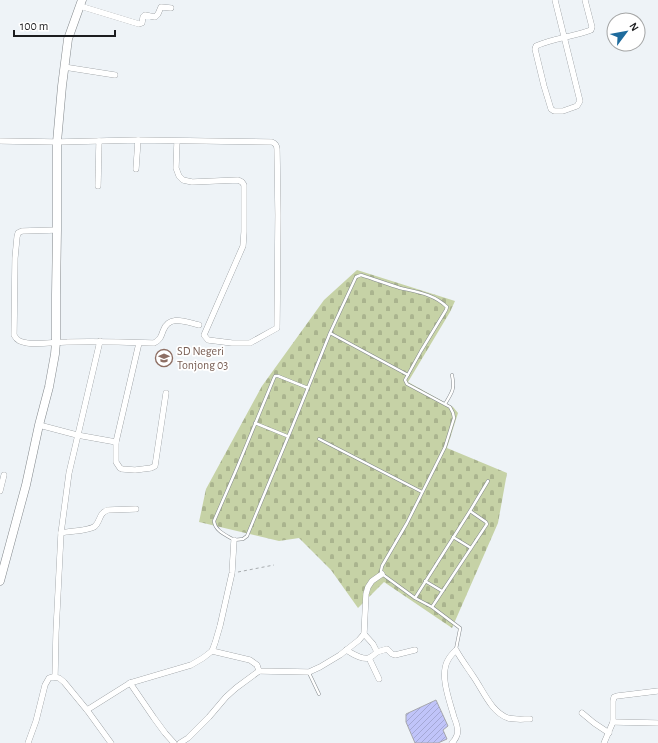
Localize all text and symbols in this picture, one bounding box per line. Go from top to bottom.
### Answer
scale bar [14,12,115,38]
north arrow [606,12,646,52]
text: 100 m [20,20,48,32]
text: N [627,21,641,33]
place label: SD Negeri Tonjong 03 [177,345,228,372]
school or university icon: SD Negeri Tonjong 03 [154,348,174,368]

